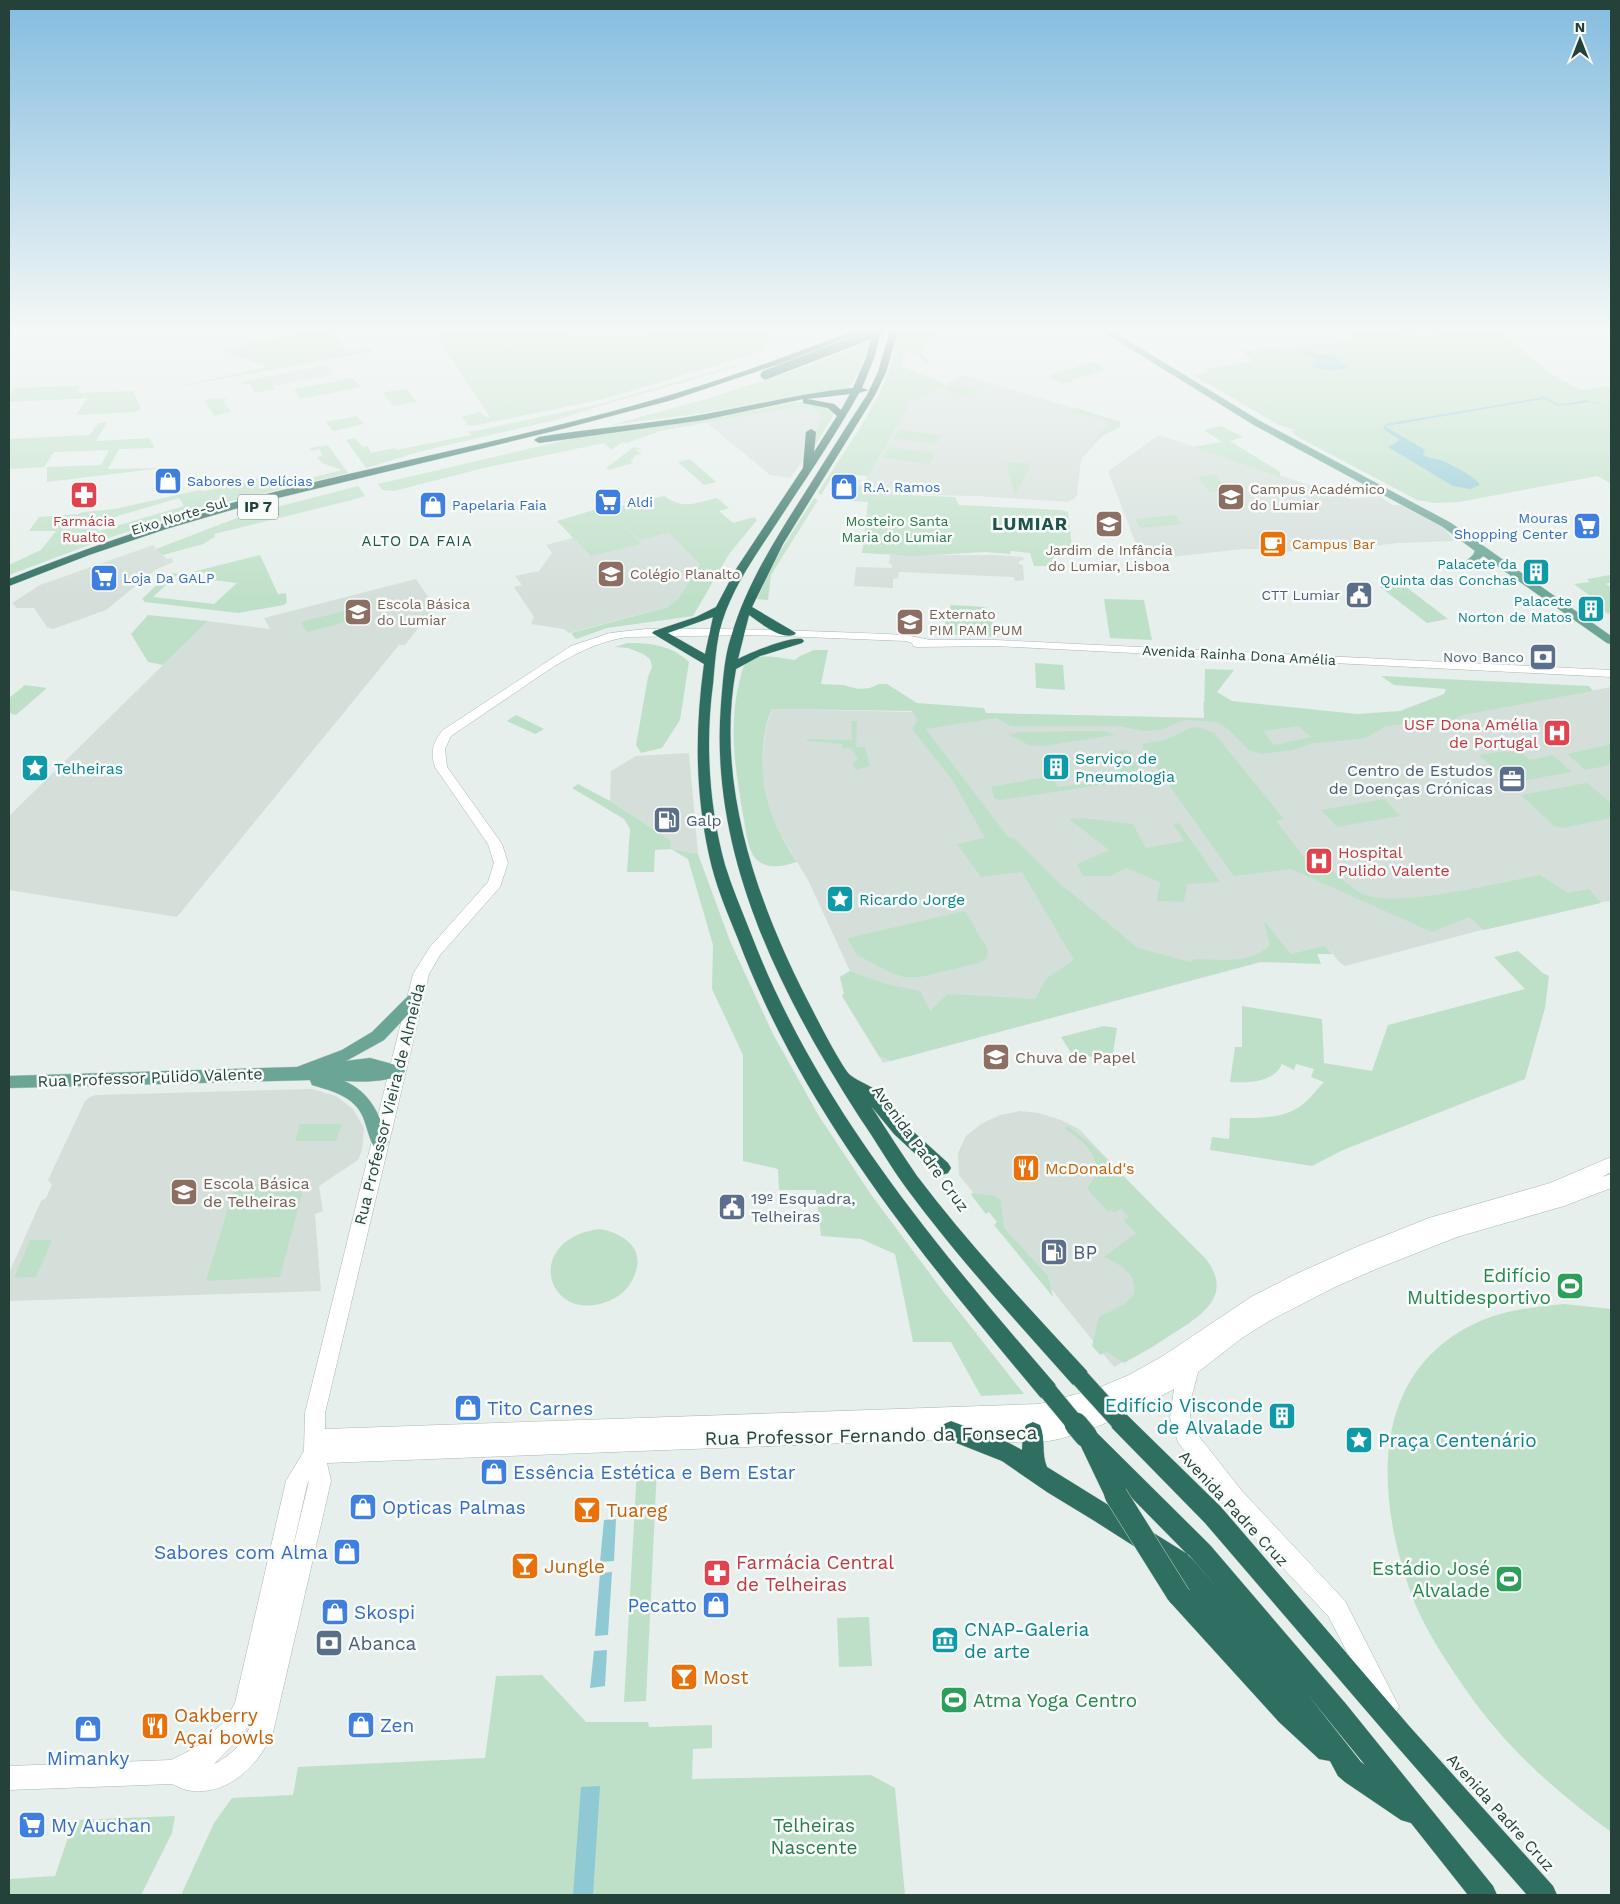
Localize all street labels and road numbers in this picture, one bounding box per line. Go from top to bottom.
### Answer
street label: Eixo Norte-Sul [129,494,230,538]
road number: IP 7 [238,494,278,520]
street label: Avenida Rainha Dona Amélia [1142,642,1336,668]
street label: Rua Professor Vieira de Almeida [350,981,429,1227]
street label: Rua Professor Pulido Valente [37,1064,263,1091]
street label: Avenida Padre Cruz [868,1081,973,1215]
street label: Rua Professor Fernando da Fonseca [704,1421,1038,1450]
street label: Avenida Padre Cruz [1175,1446,1292,1570]
street label: Avenida Padre Cruz [1443,1750,1558,1875]

